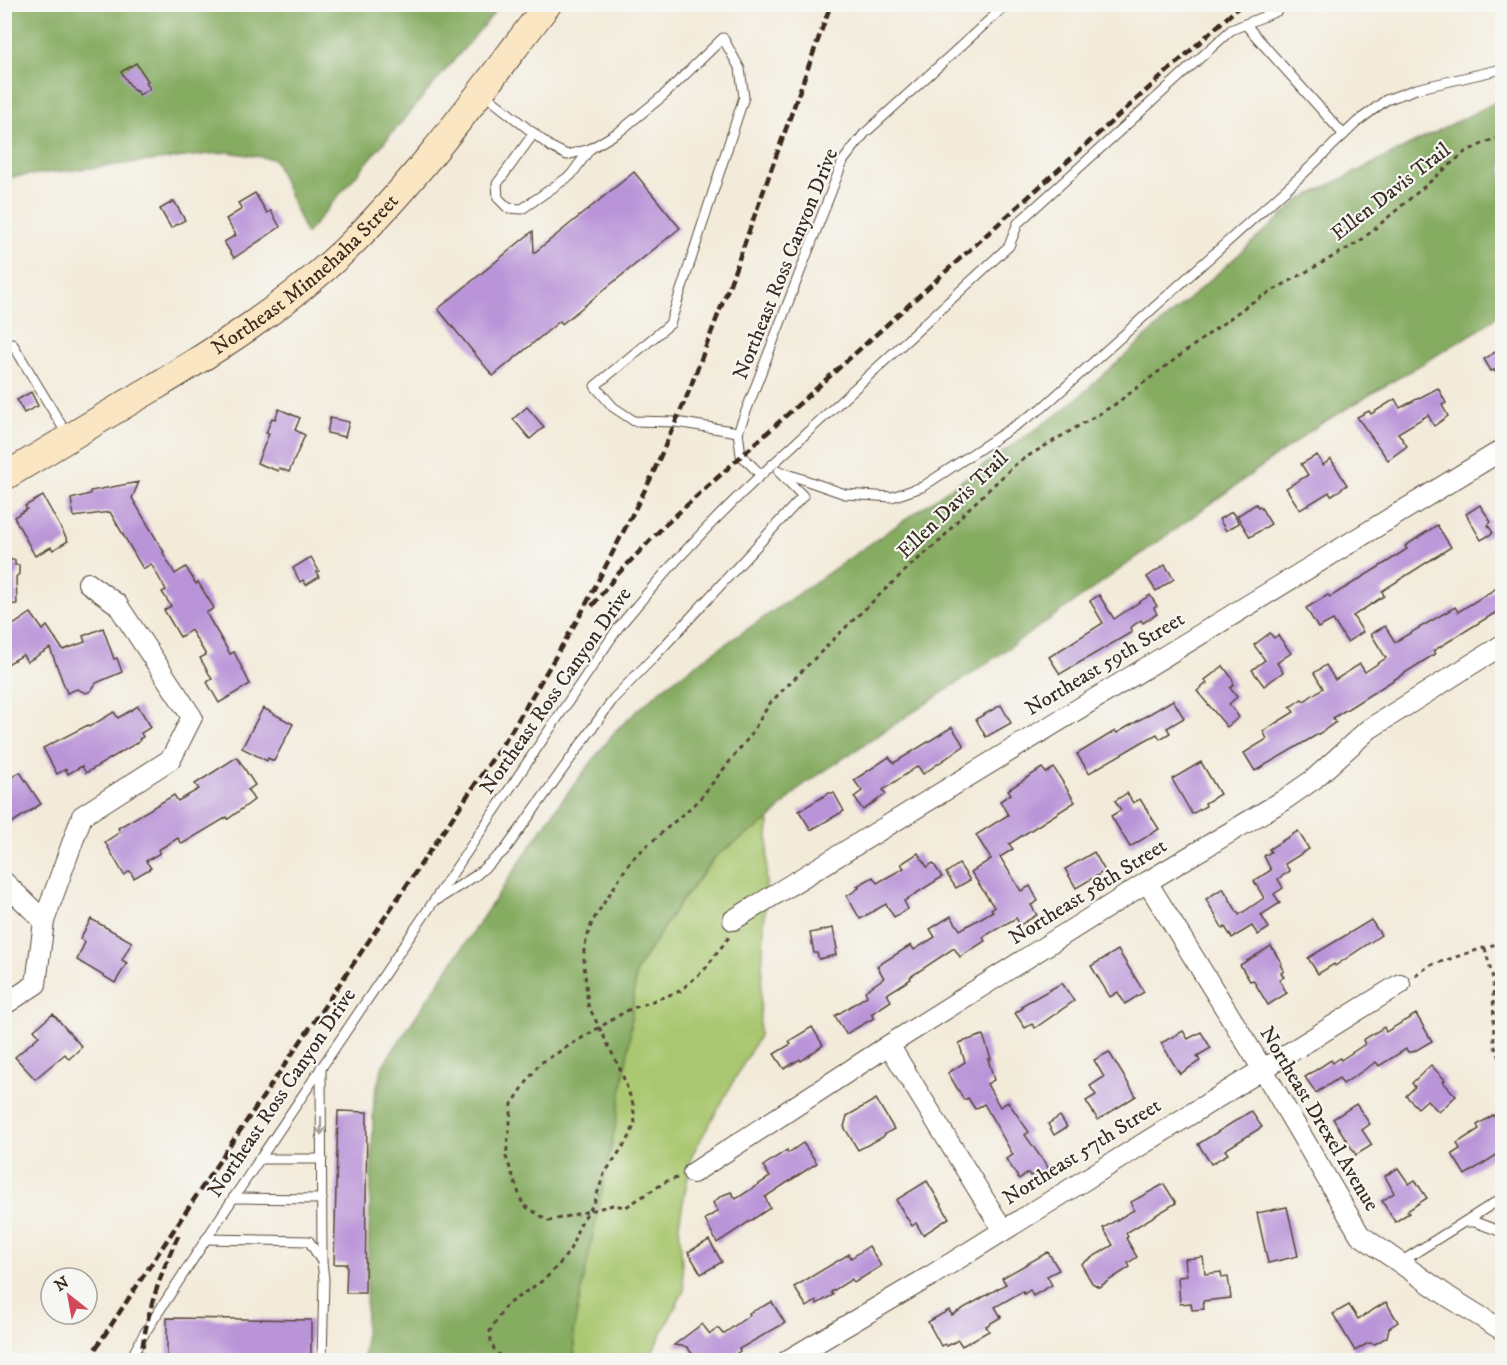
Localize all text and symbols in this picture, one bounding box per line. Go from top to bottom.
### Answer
street label: Ellen Davis Trail [1326,137,1456,247]
street label: Northeast Ross Canyon Drive [728,144,844,383]
street label: Northeast Minnehaha Street [207,189,405,361]
street label: Ellen Davis Trail [892,445,1014,565]
street label: Northeast Ross Canyon Drive [475,582,638,800]
street label: Northeast 59th Street [1021,606,1190,722]
street label: Northeast 58th Street [1004,833,1172,951]
street label: Northeast Ross Canyon Drive [202,983,362,1203]
street label: Northeast Drexel Avenue [1254,1022,1385,1216]
street label: Northeast 57th Street [998,1093,1166,1211]
one-way arrow [315,1115,327,1135]
north arrow [39,1266,99,1326]
text: N [51,1272,73,1296]

